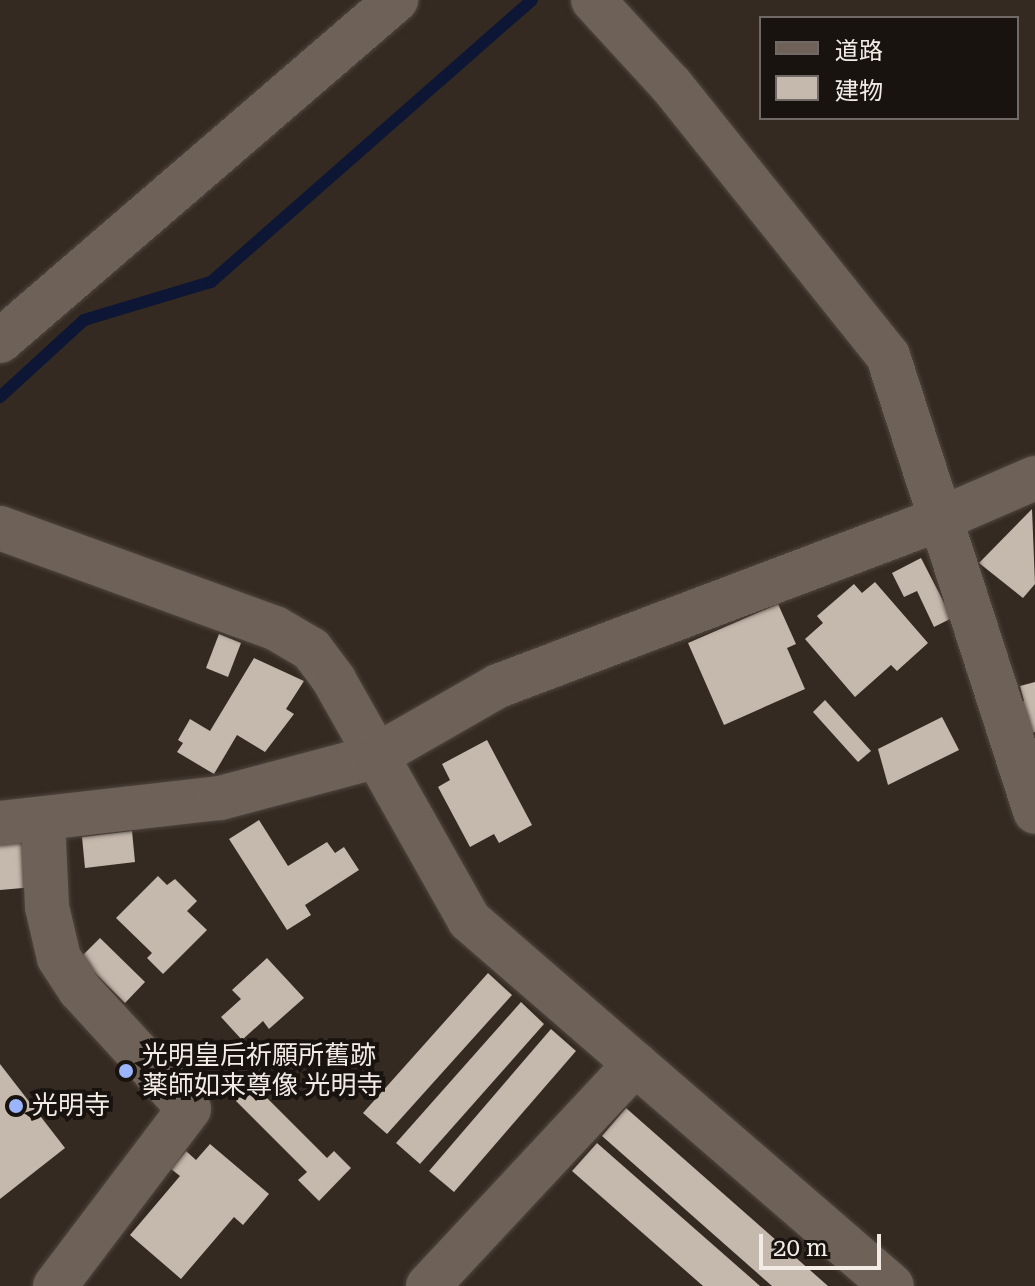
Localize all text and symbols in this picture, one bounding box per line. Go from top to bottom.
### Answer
legend [759,16,1019,120]
text: 道路 [835,37,883,65]
text: 建物 [835,77,883,105]
place label: 光明皇后祈願所舊跡 薬師如来尊像 光明寺 [142,1040,383,1102]
marker: 光明皇后祈願所舊跡 薬師如来尊像 光明寺 [117,1062,135,1080]
place label: 光明寺 [32,1090,110,1122]
marker: 光明寺 [7,1097,25,1115]
scale bar [763,1218,885,1268]
text: 20 m [773,1234,828,1262]

